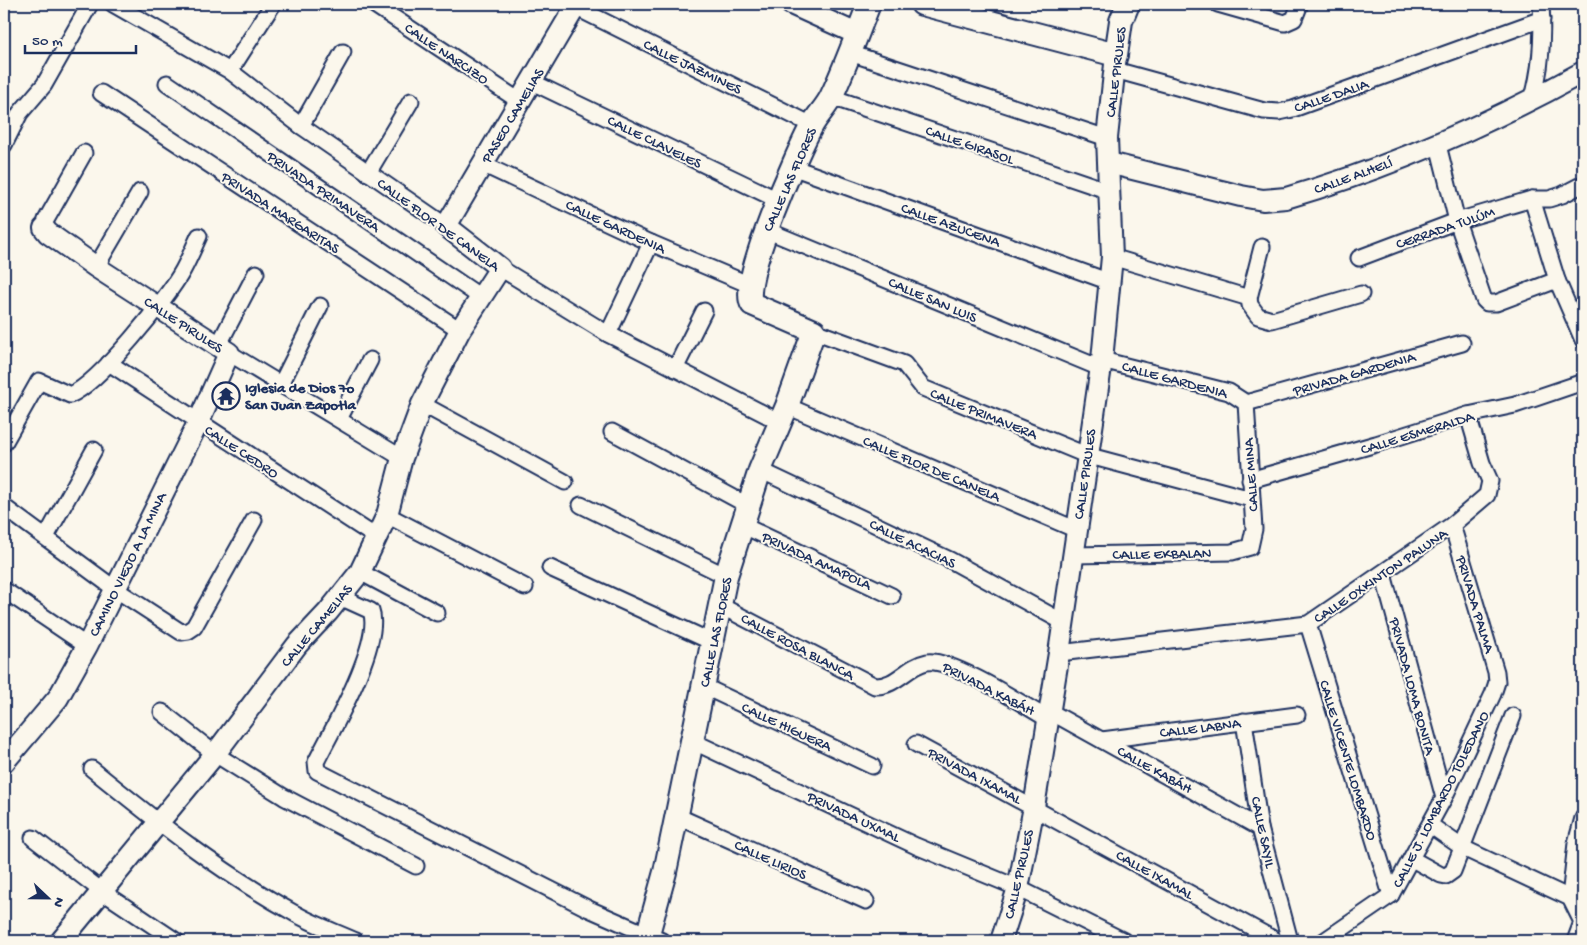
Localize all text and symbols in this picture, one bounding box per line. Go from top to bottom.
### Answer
street label: CALLE NARCIZO [400,20,491,89]
scale bar [25,22,136,54]
street label: CALLE PIRULES [1103,26,1131,119]
text: 50 m [32,33,63,51]
street label: CALLE JAZMINES [640,36,744,99]
street label: PASEO CAMELIAS [478,65,549,168]
street label: CALLE DALIA [1292,75,1372,118]
street label: CALLE CLAVELES [604,112,704,173]
street label: CALLE GIRASOL [923,122,1016,170]
street label: CALLE LAS FLORES [760,125,822,235]
street label: PRIVADA PRIMAVERA [262,148,384,238]
street label: CALLE ALHELÍ [1312,154,1396,199]
street label: PRIVADA MARGARITAS [216,168,343,259]
street label: CALLE FLOR DE CANELA [373,175,504,277]
street label: CALLE GARDENIA [562,197,669,259]
street label: CALLE AZUCENA [898,200,1003,253]
street label: CERRADA TULÚM [1394,203,1498,254]
street label: CALLE SAN LUIS [885,274,979,328]
street label: CALLE PIRULES [140,293,226,358]
street label: PRIVADA GARDENIA [1290,349,1419,401]
street label: CALLE GARDENIA [1120,358,1230,404]
place label: Iglesia de Dios 7o San Juan Zapotla [245,380,357,415]
temple icon: Iglesia de Dios 7o San Juan Zapotla [211,381,241,411]
street label: CALLE PRIMAVERA [927,385,1041,445]
street label: CALLE ESMERALDA [1359,408,1478,460]
street label: CALLE CEDRO [200,422,281,483]
street label: CALLE PIRULES [1071,428,1101,521]
street label: CALLE FLOR DE CANELA [860,433,1004,507]
street label: CALLE MINA [1240,436,1264,512]
street label: CAMINO VIEJO A LA MINA [86,489,172,640]
street label: CALLE ACACIAS [866,516,958,574]
street label: CALLE OXKINTON PALUNA [1311,525,1452,628]
street label: PRIVADA AMAPOLA [758,528,875,596]
street label: CALLE EKBALAN [1112,545,1212,565]
street label: PRIVADA PALMA [1450,553,1498,657]
street label: CALLE LAS FLORES [697,576,737,689]
street label: CALLE CAMELIAS [278,581,357,671]
street label: CALLE ROSA BLANCA [737,610,858,686]
street label: PRIVADA LOMA BONITA [1384,615,1438,758]
street label: PRIVADA KABÁH [938,658,1038,721]
street label: CALLE VICENTE LOMBARDO [1314,678,1380,843]
street label: CALLE HIGUERA [738,699,835,757]
street label: CALLE J. LOMBARDO TOLEDANO [1389,709,1494,891]
street label: CALLE LABNA [1159,715,1243,743]
street label: CALLE KABÁH [1113,743,1195,799]
street label: PRIVADA IXAMAL [923,744,1025,809]
street label: PRIVADA UXMAL [803,788,903,847]
street label: CALLE SAYIL [1246,795,1279,870]
street label: CALLE PIRULES [1001,828,1039,921]
street label: CALLE LIRIOS [731,837,809,885]
street label: CALLE IXAMAL [1112,847,1196,905]
north arrow [22,872,72,922]
text: N [48,895,67,909]

